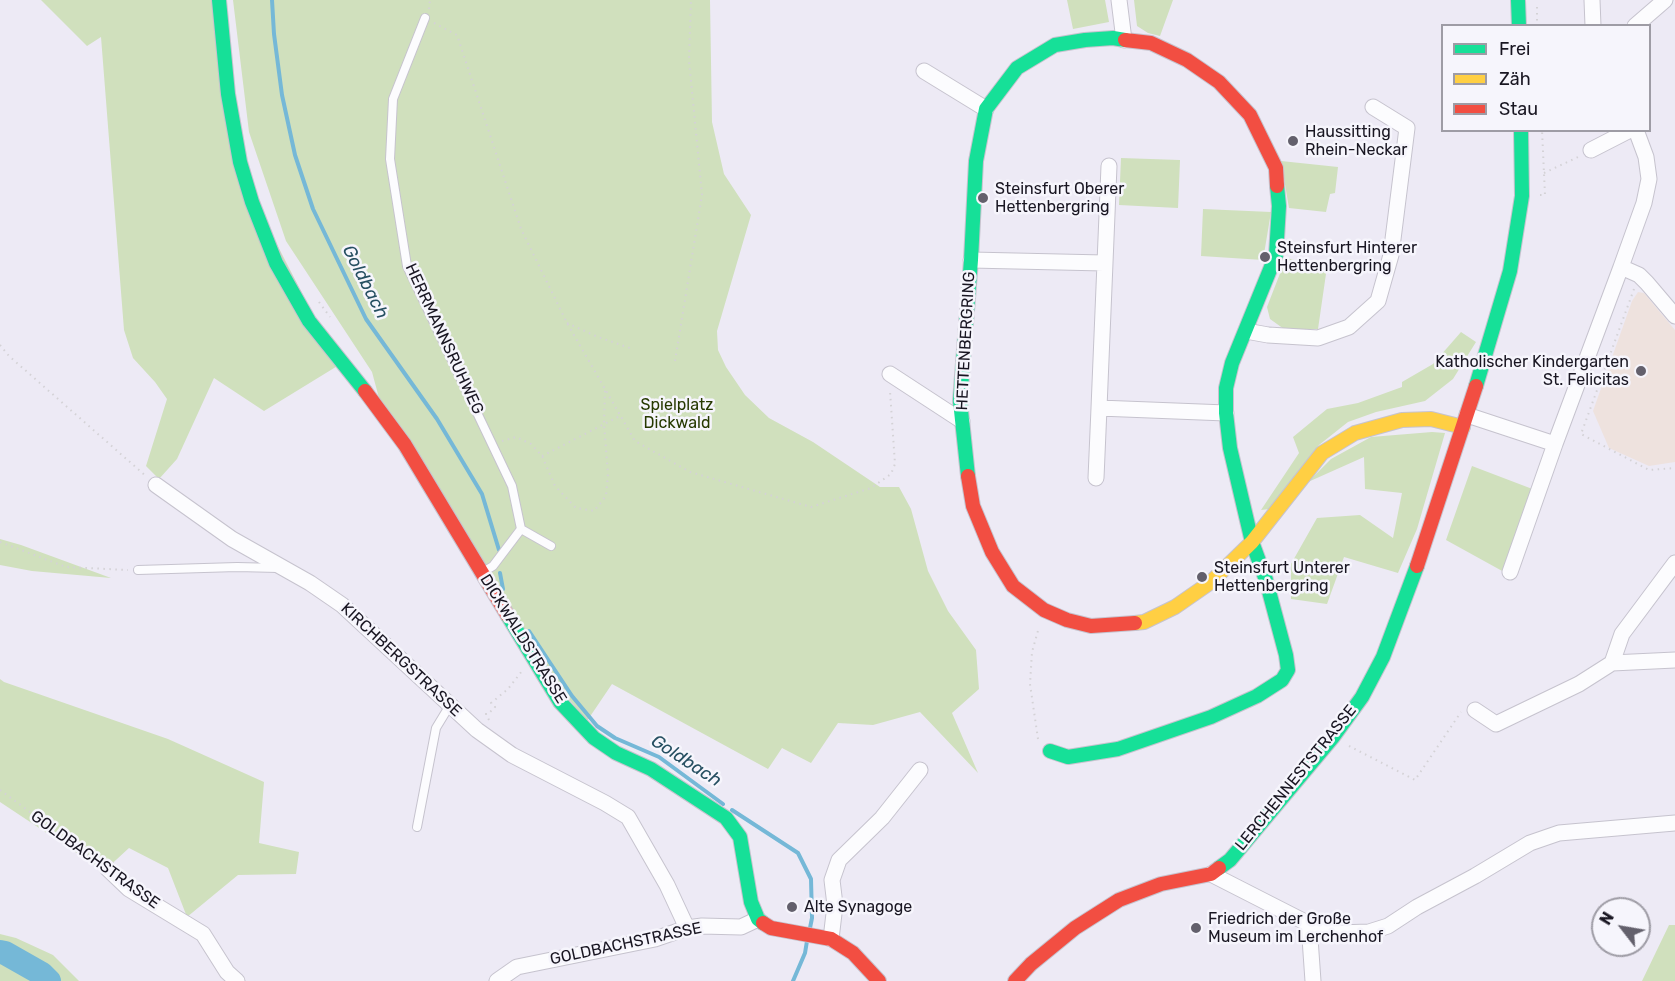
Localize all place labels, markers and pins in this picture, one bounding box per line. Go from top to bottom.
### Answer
place label: Haussitting Rhein-Neckar [1305,122,1407,160]
marker: Haussitting Rhein-Neckar [1286,134,1300,148]
place label: Steinsfurt Oberer Hettenbergring [995,179,1124,217]
marker: Steinsfurt Oberer Hettenbergring [976,191,990,205]
place label: Steinsfurt Hinterer Hettenbergring [1277,238,1417,276]
marker: Steinsfurt Hinterer Hettenbergring [1258,250,1272,264]
place label: Katholischer Kindergarten St. Felicitas [1435,352,1629,390]
marker: Katholischer Kindergarten St. Felicitas [1634,364,1648,378]
place label: Steinsfurt Unterer Hettenbergring [1214,558,1350,596]
marker: Steinsfurt Unterer Hettenbergring [1195,570,1209,584]
place label: Alte Synagoge [804,897,912,917]
marker: Alte Synagoge [785,900,799,914]
place label: Friedrich der Große Museum im Lerchenhof [1208,909,1383,947]
marker: Friedrich der Große Museum im Lerchenhof [1189,921,1203,935]

